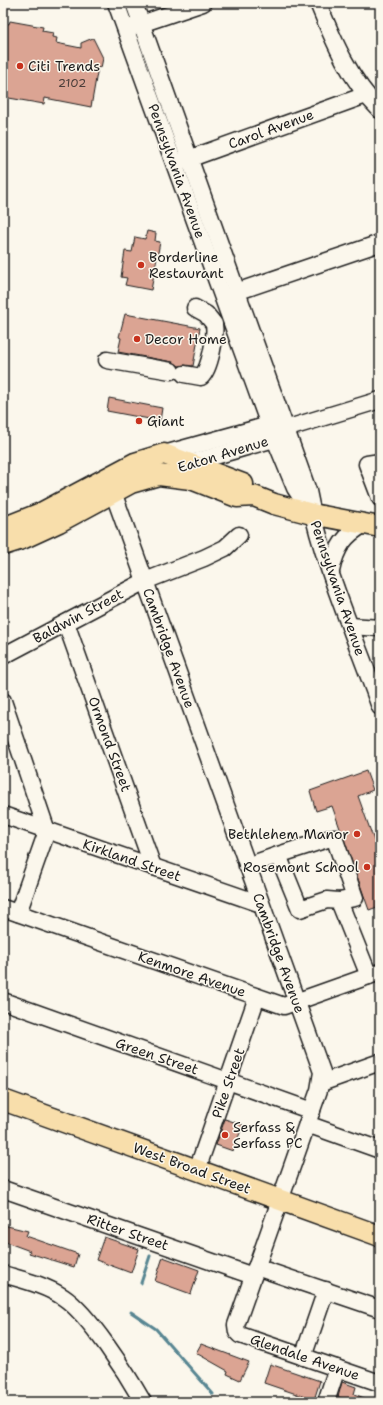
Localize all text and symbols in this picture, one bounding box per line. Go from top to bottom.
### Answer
place label: Citi Trends [28,57,100,75]
marker: Citi Trends [15,61,25,71]
house number: 2102 [58,75,86,91]
street label: Pennsylvania Avenue [144,101,210,241]
street label: Carol Avenue [226,105,316,153]
place label: Borderline Restaurant [149,248,224,282]
marker: Borderline Restaurant [136,260,146,270]
place label: Decor Home [145,330,227,348]
marker: Decor Home [132,334,142,344]
place label: Giant [147,412,185,430]
marker: Giant [134,416,144,426]
street label: Eaton Avenue [176,432,271,476]
street label: Pennsylvania Avenue [306,518,370,658]
street label: Baldwin Street [30,585,126,647]
street label: Cambridge Avenue [139,585,199,711]
street label: Ormond Street [84,694,136,794]
place label: Bethlehem Manor [228,825,349,843]
marker: Bethlehem Manor [352,829,362,839]
street label: Kirkland Street [81,835,183,885]
place label: Rosemont School [243,858,360,876]
marker: Rosemont School [362,862,372,872]
street label: Cambridge Avenue [249,890,309,1016]
street label: Kenmore Avenue [136,947,248,1001]
street label: Green Street [113,1033,201,1079]
street label: Pike Street [208,1045,248,1121]
place label: Serfass & Serfass PC [233,1118,302,1152]
marker: Serfass & Serfass PC [220,1130,230,1140]
street label: West Broad Street [131,1138,253,1198]
street label: Ritter Street [85,1210,171,1254]
street label: Glendale Avenue [248,1330,362,1384]

